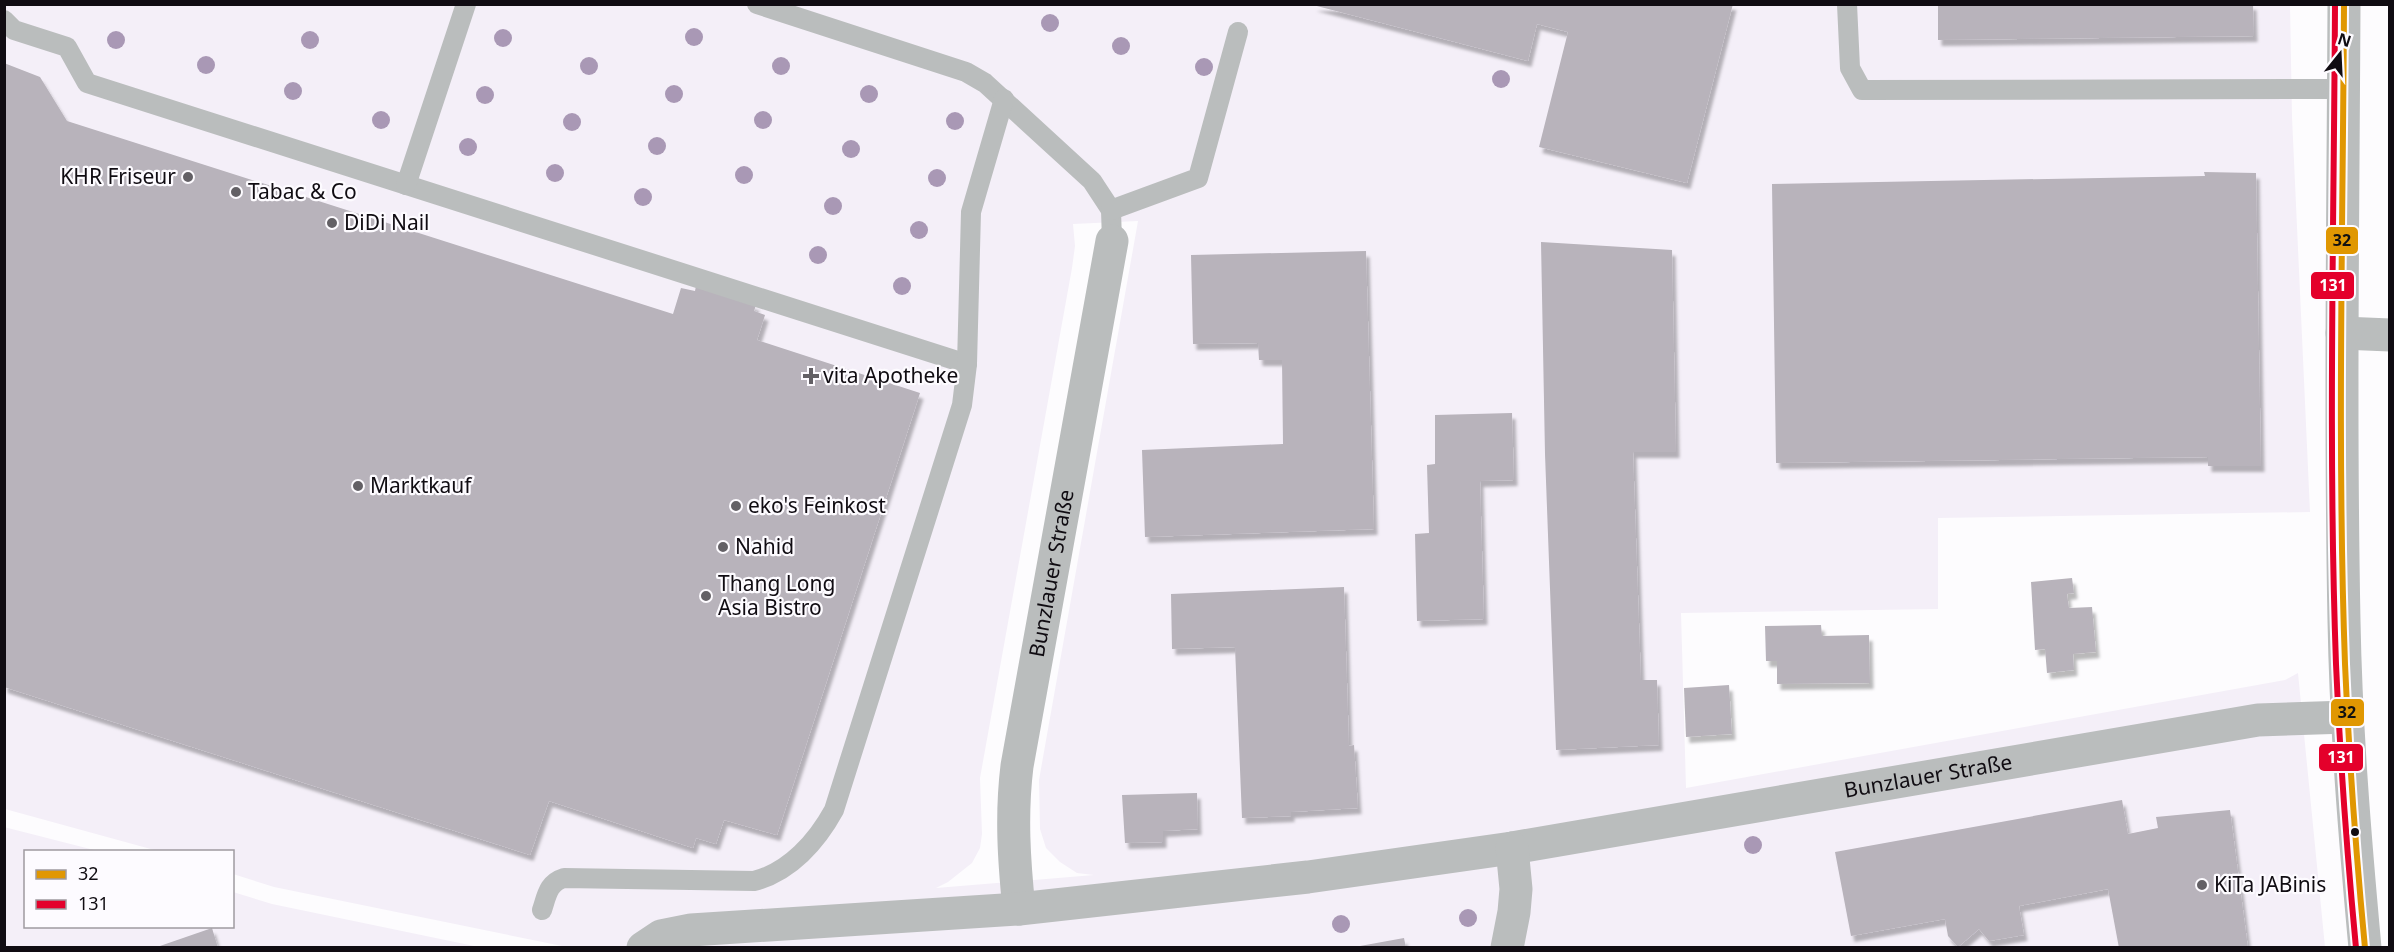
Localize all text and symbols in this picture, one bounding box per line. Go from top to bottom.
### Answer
north arrow [2310,24,2370,84]
text: N [2335,27,2354,52]
place label: KHR Friseur [60,162,176,190]
marker: KHR Friseur [181,170,195,184]
place label: Tabac & Co [248,177,357,205]
marker: Tabac & Co [229,185,243,199]
place label: DiDi Nail [344,208,430,236]
marker: DiDi Nail [325,216,339,230]
line badge: 32 [2325,226,2359,255]
text: 32 [2333,229,2351,251]
line badge: 131 [2310,271,2355,300]
text: 131 [2319,274,2347,296]
place label: vita Apotheke [823,361,958,389]
marker: vita Apotheke [804,369,818,383]
place label: Marktkauf [370,471,473,499]
marker: Marktkauf [351,479,365,493]
street label: Bunzlauer Straße [1022,487,1080,659]
place label: eko's Feinkost [748,491,886,519]
marker: eko's Feinkost [729,499,743,513]
place label: Nahid [735,532,794,560]
marker: Nahid [716,540,730,554]
place label: Thang Long Asia Bistro [718,569,835,621]
marker: Thang Long Asia Bistro [699,589,713,603]
line badge: 32 [2330,698,2365,727]
text: 32 [2338,701,2356,723]
line badge: 131 [2318,743,2364,772]
text: 131 [2327,746,2355,768]
street label: Bunzlauer Straße [1842,747,2014,804]
unlabelled marker [2349,826,2361,838]
legend [24,850,234,928]
text: 32 [78,861,99,885]
place label: KiTa JABinis [2214,870,2326,898]
marker: KiTa JABinis [2195,878,2209,892]
text: 131 [78,891,109,915]

